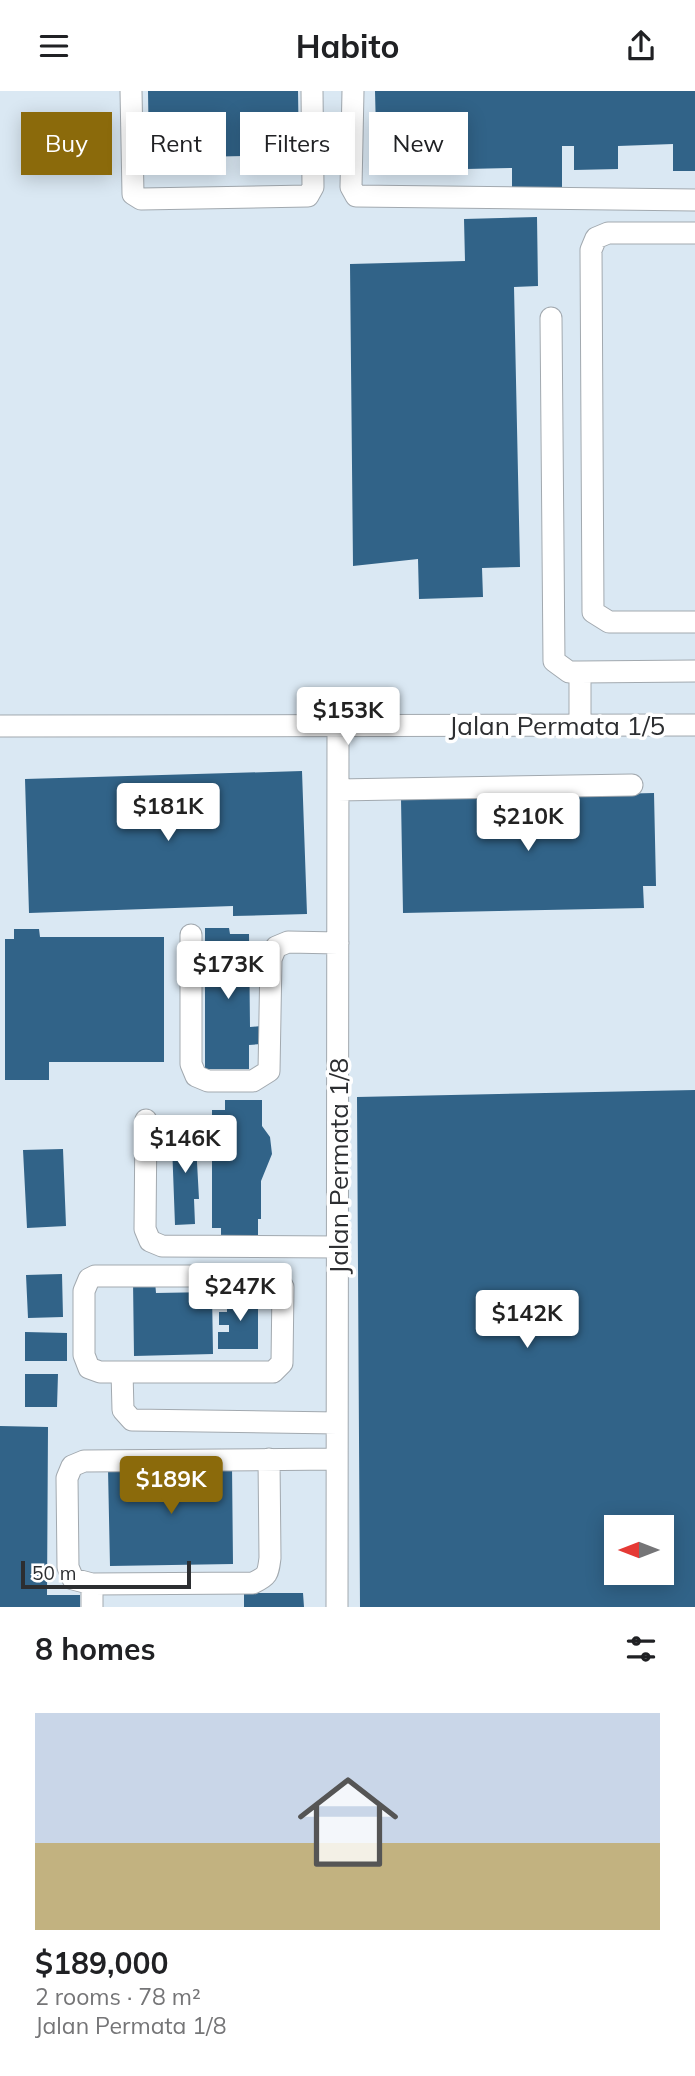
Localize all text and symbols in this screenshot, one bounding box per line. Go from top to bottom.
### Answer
text: Habito [296,26,399,66]
icon: menu [35,27,73,65]
icon: share [622,27,660,65]
chip: Buy [21,112,112,175]
chip: Rent [126,112,226,175]
chip: Filters [240,112,355,175]
chip: New [369,112,468,175]
pin: $153K [299,687,397,747]
text: $153K [313,695,383,724]
street label: Jalan Permata 1/5 [449,709,665,742]
pin: $181K [119,783,217,843]
text: $181K [133,791,203,820]
pin: $210K [479,793,577,853]
text: $210K [493,801,563,830]
pin: $173K [179,941,277,1001]
text: $173K [193,949,263,978]
street label: Jalan Permata 1/8 [322,1058,355,1274]
pin: $146K [136,1115,234,1175]
text: $146K [150,1123,220,1152]
pin: $247K [191,1263,289,1323]
text: $247K [205,1271,275,1300]
pin: $142K [478,1291,576,1350]
text: $142K [492,1298,562,1327]
pin: $189K [122,1457,220,1516]
text: $189K [136,1464,206,1493]
north arrow [604,1515,674,1585]
map controls [604,1515,674,1585]
scale bar [21,1558,191,1590]
text: 50 m [32,1561,76,1585]
text: 8 homes [35,1630,156,1668]
icon: filters [622,1630,660,1668]
icon: home [285,1759,411,1885]
text: $189,000 [35,1944,168,1982]
text: 2 rooms · 78 m² [35,1982,201,2011]
text: Jalan Permata 1/8 [35,2011,226,2040]

